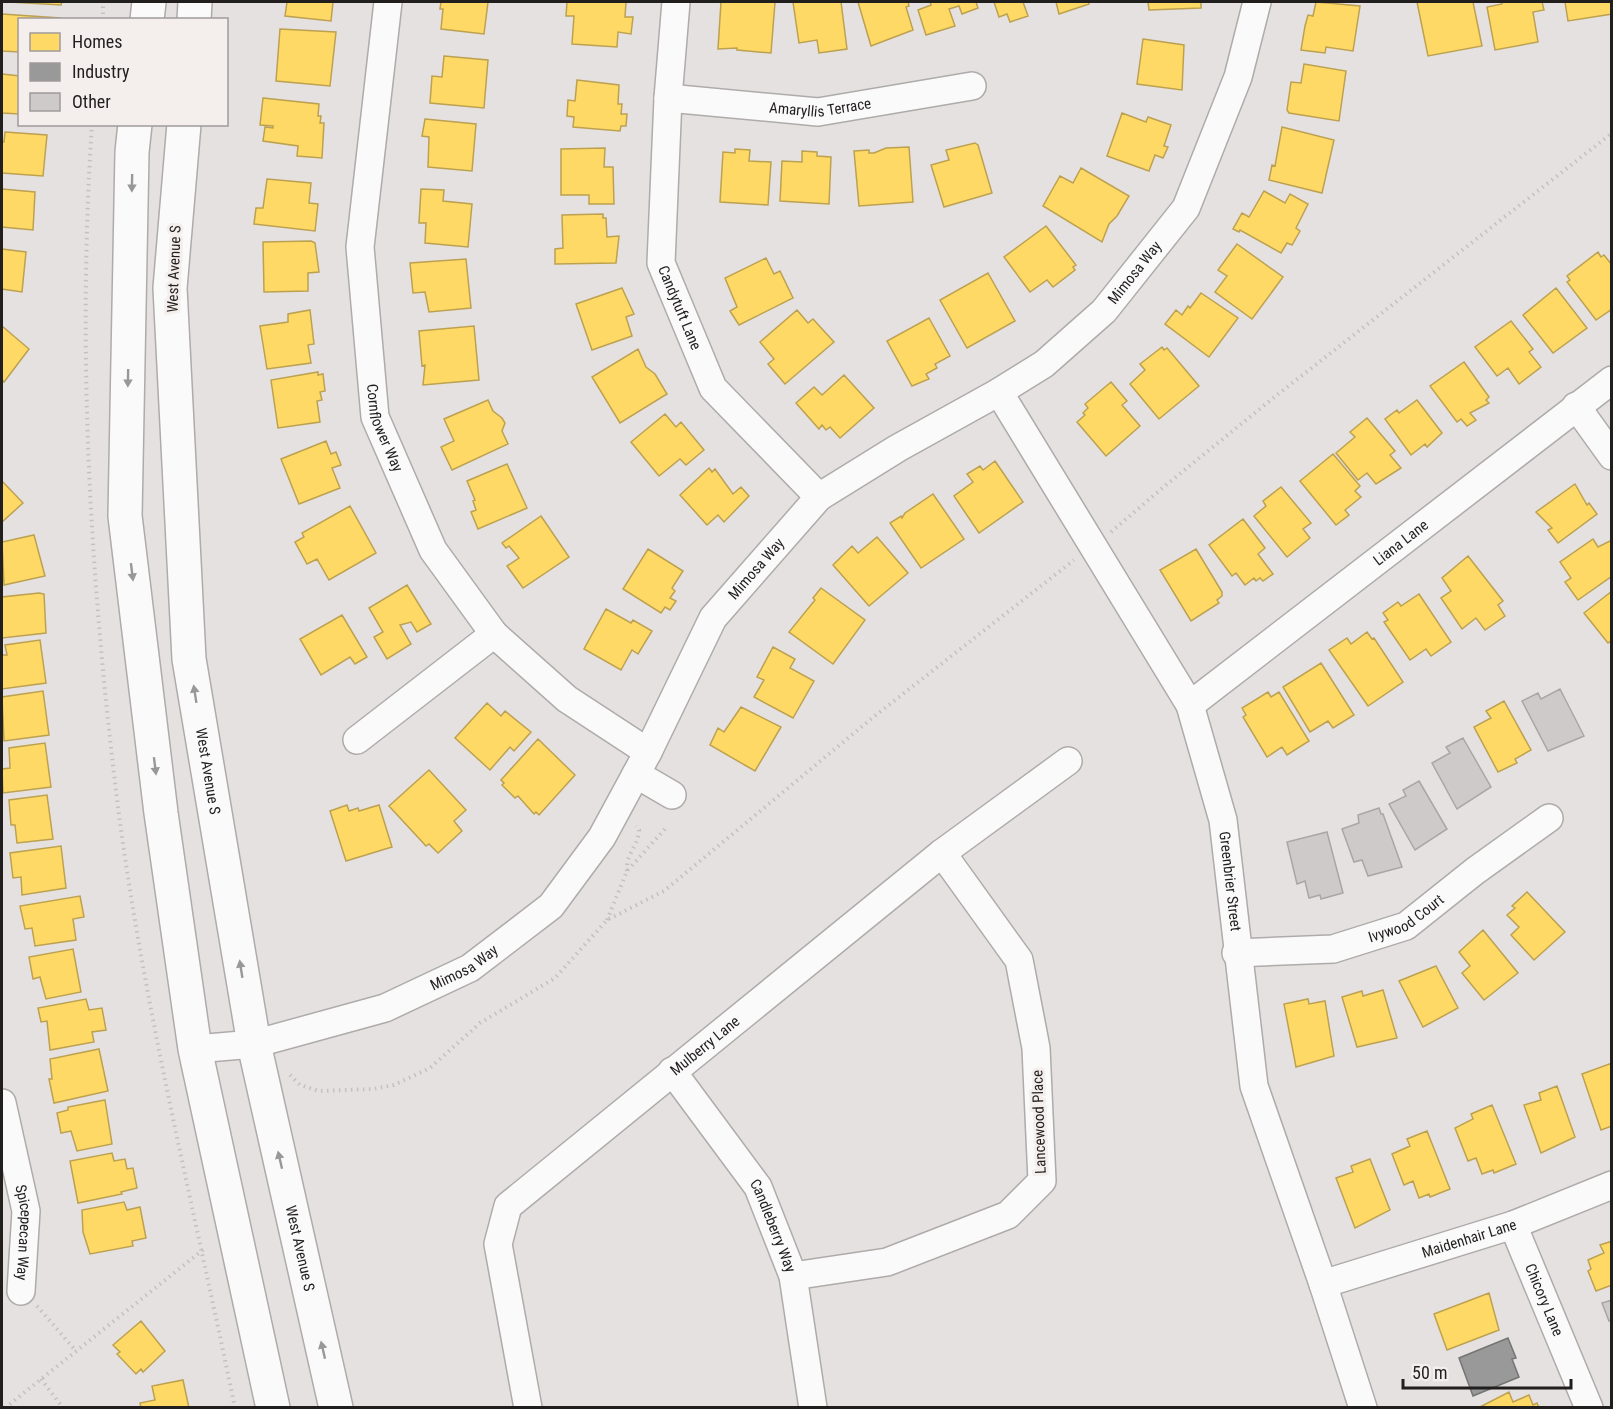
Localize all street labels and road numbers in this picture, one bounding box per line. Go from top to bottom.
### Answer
street label: Amaryllis Terrace [768,94,872,121]
street label: West Avenue S [163,225,185,313]
street label: Mimosa Way [1104,237,1165,308]
street label: Candytuft Lane [654,263,705,353]
street label: Cornflower Way [363,383,407,475]
street label: Liana Lane [1370,516,1432,569]
street label: Mimosa Way [725,534,788,603]
street label: West Avenue S [192,727,224,816]
street label: Greenbrier Street [1215,830,1245,932]
street label: Ivywood Court [1366,890,1447,946]
street label: Mimosa Way [427,941,502,994]
street label: Mulberry Lane [667,1012,743,1079]
street label: Lancewood Place [1028,1070,1050,1174]
street label: Candleberry Way [746,1175,800,1275]
street label: Spicepecan Way [11,1183,35,1281]
street label: West Avenue S [282,1204,318,1293]
street label: Maidenhair Lane [1420,1215,1519,1262]
street label: Chicory Lane [1521,1261,1567,1339]

